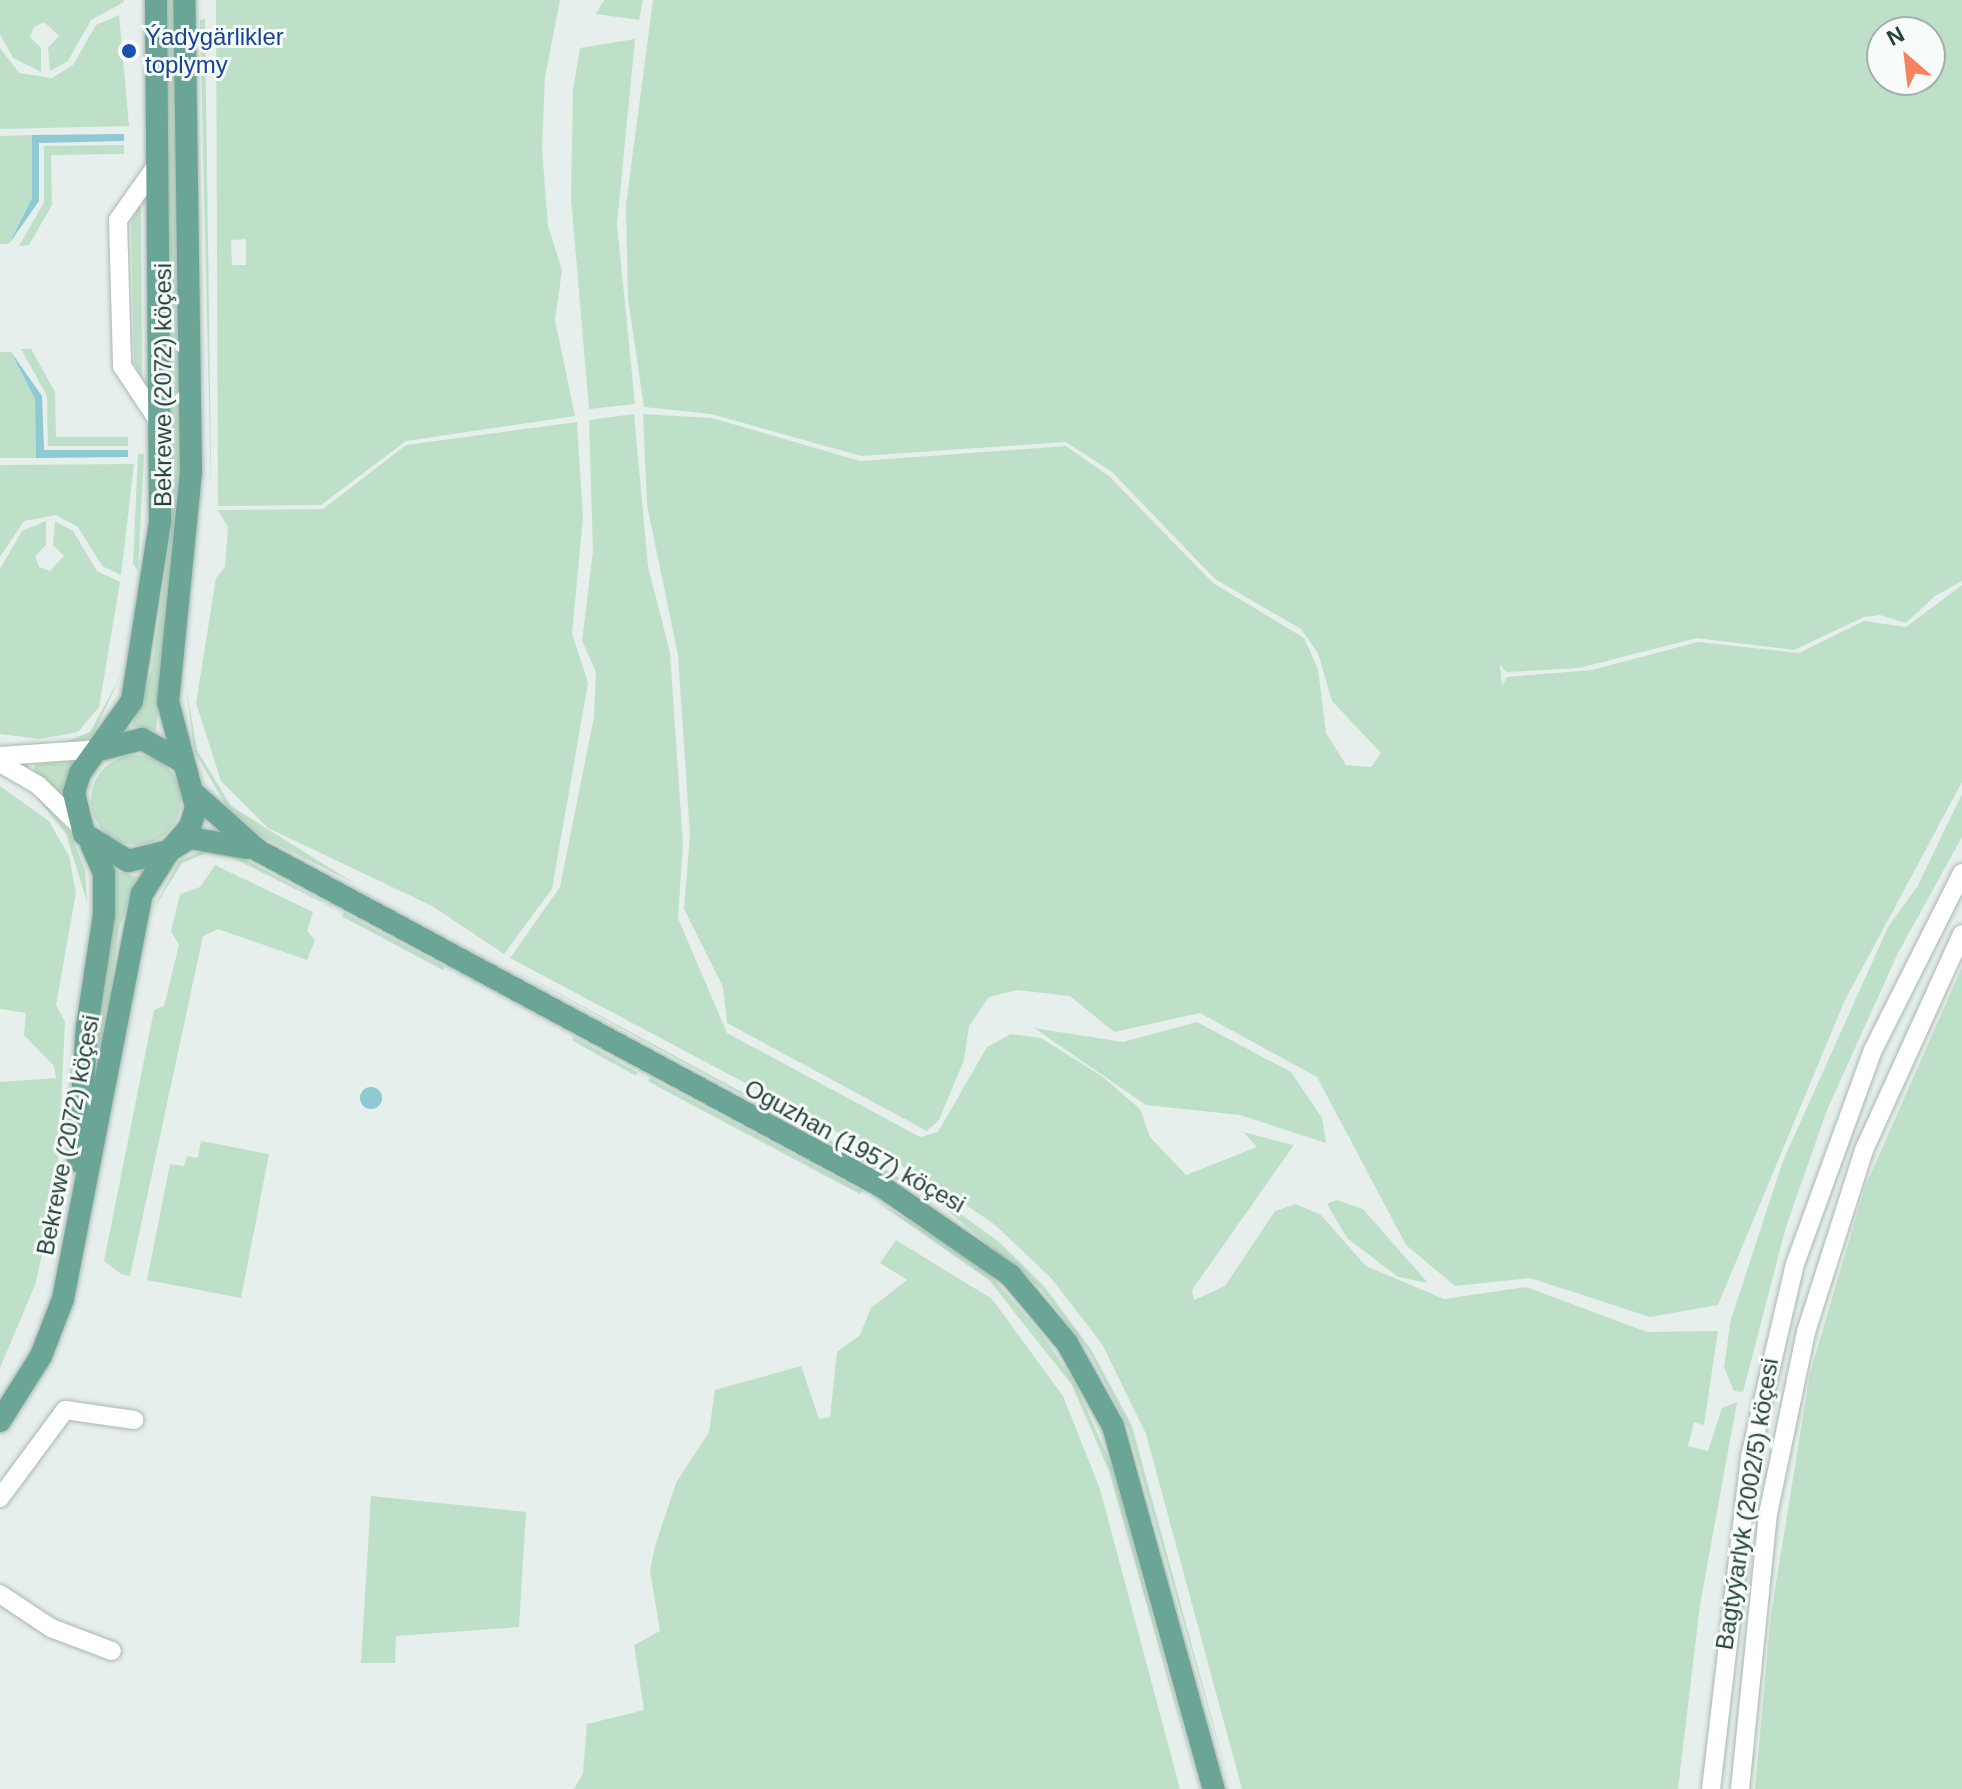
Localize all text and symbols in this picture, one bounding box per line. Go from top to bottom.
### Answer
north arrow [1866,16,1946,96]
text: N [1883,21,1908,51]
place label: Ýadygärlikler toplymy [145,23,284,79]
marker: Ýadygärlikler toplymy [120,42,138,60]
street label: Bekrewe (2072) köçesi [149,263,177,507]
street label: Bekrewe (2072) köçesi [31,1012,105,1258]
street label: Oguzhan (1957) köçesi [740,1073,970,1219]
street label: Bagtyýarlyk (2002/5) köçesi [1710,1356,1784,1652]

